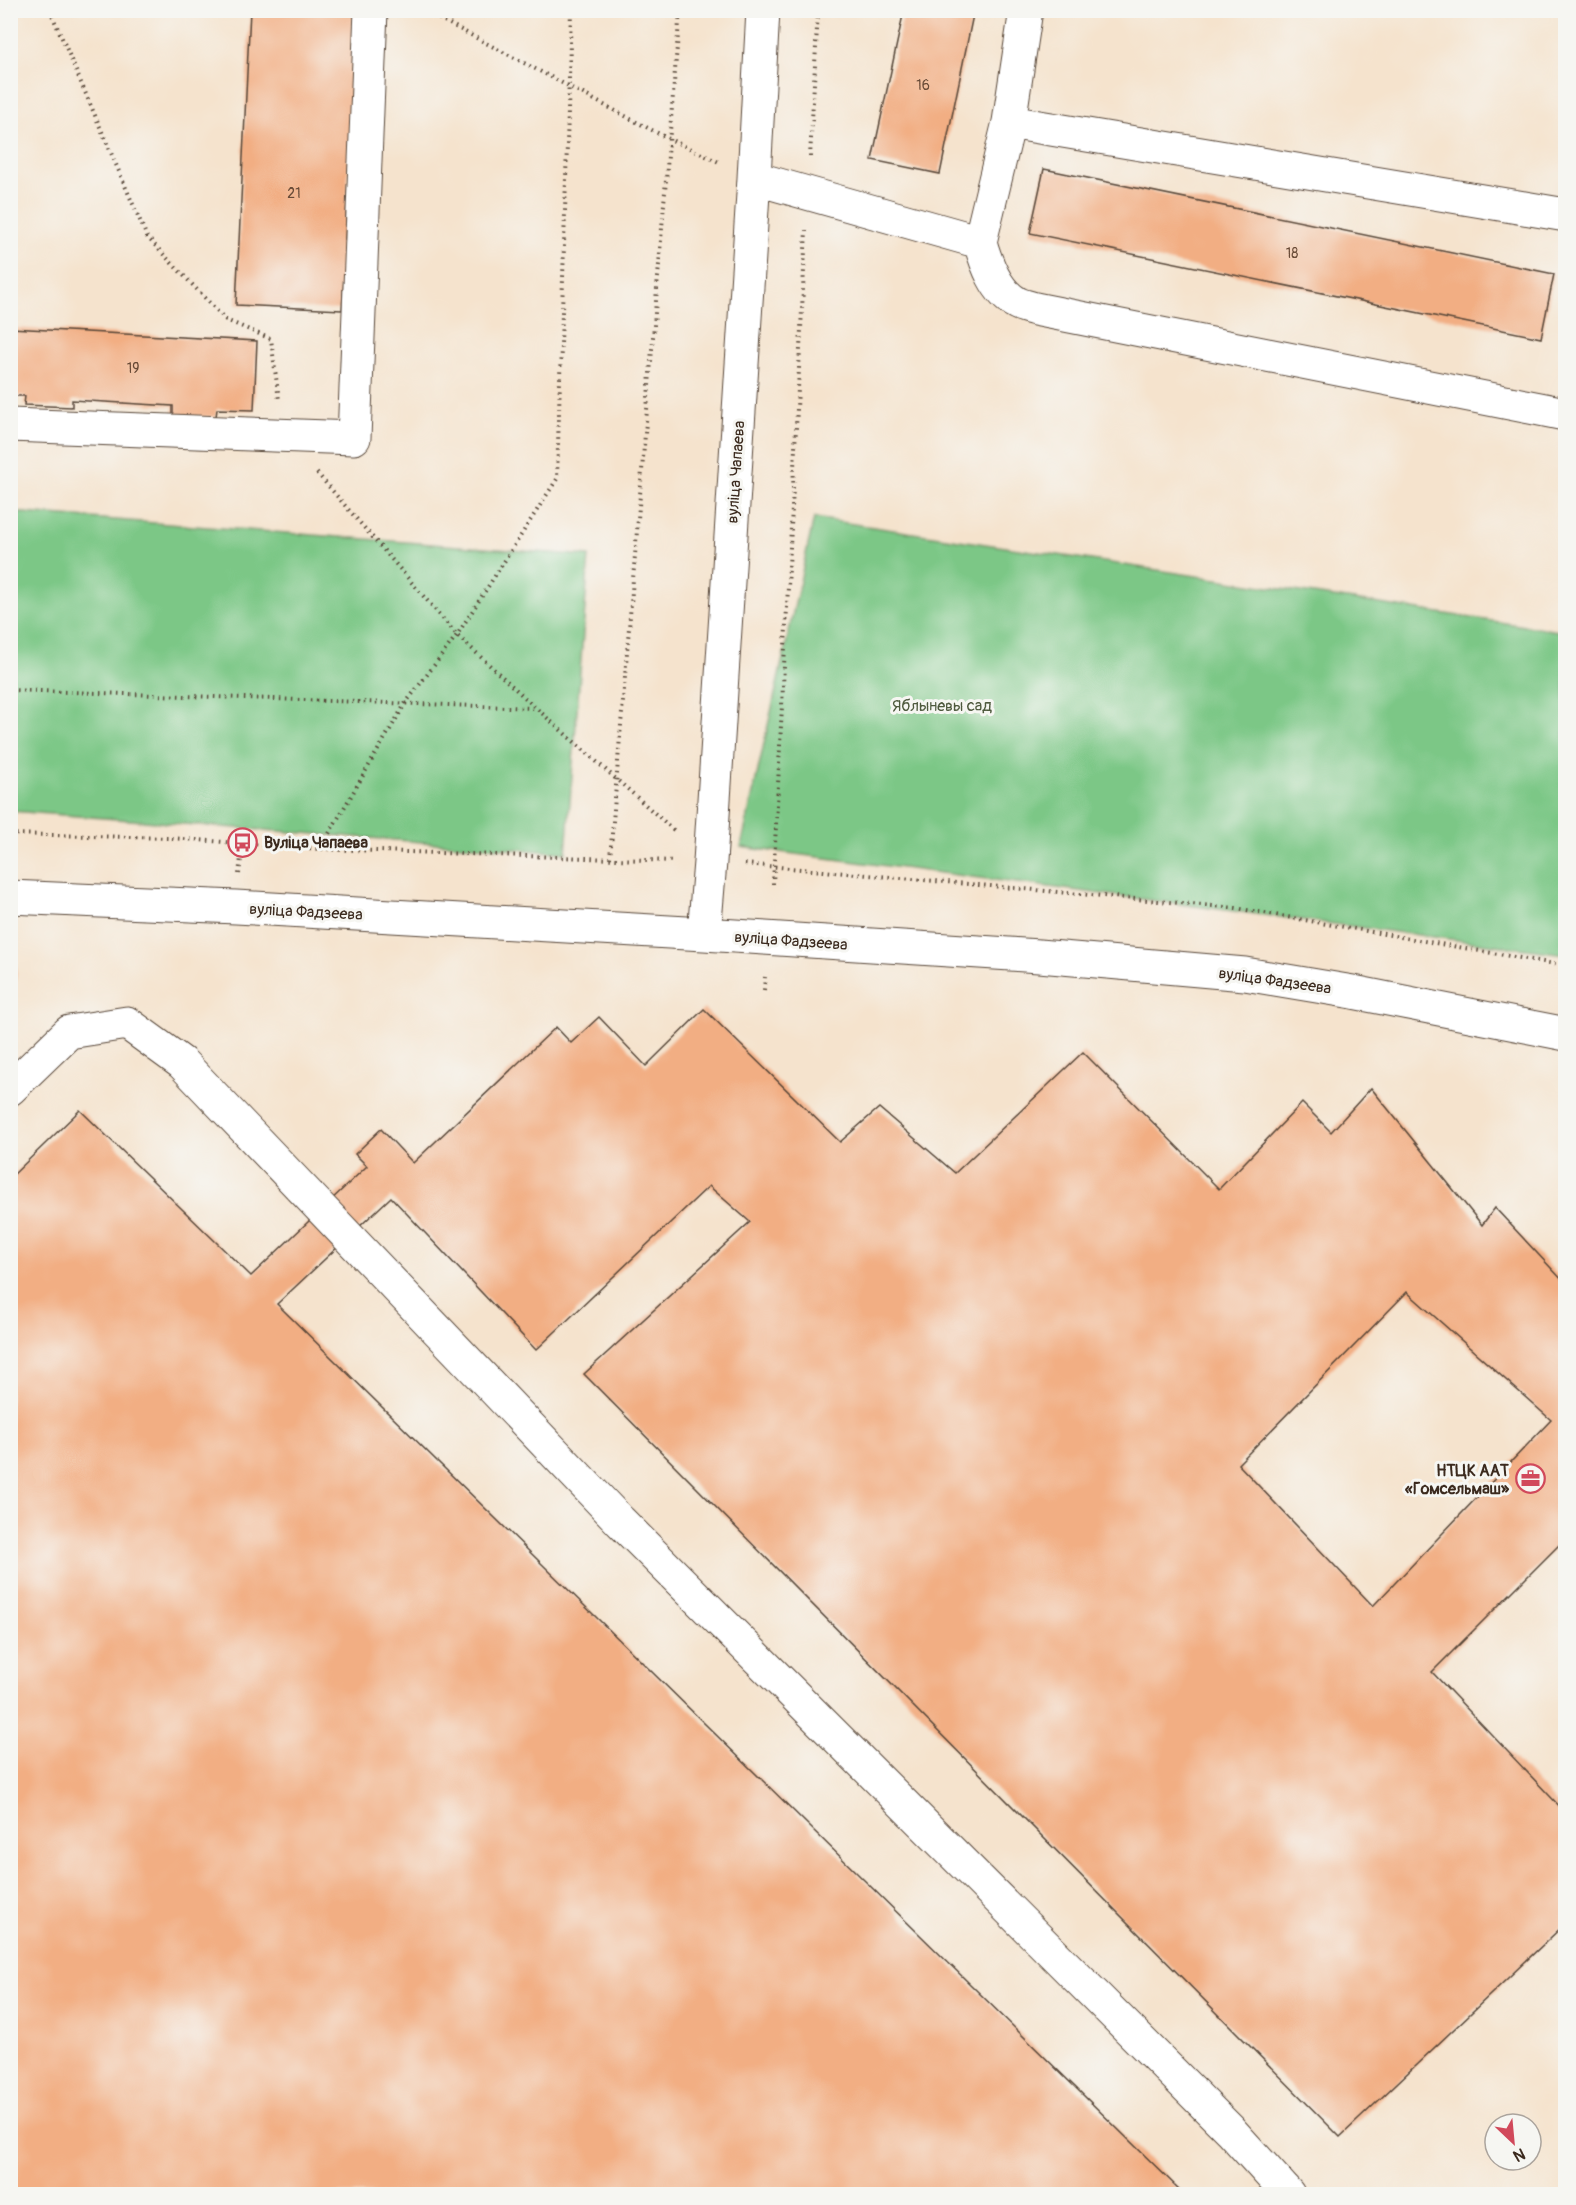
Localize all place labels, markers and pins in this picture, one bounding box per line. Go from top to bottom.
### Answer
bus stop icon: Вуліца Чапаева [227,826,259,858]
place label: Вуліца Чапаева [264,833,368,853]
place label: НТЦК ААТ «Гомсельмаш» [1405,1461,1510,1499]
office icon: НТЦК ААТ «Гомсельмаш» [1514,1463,1546,1495]

